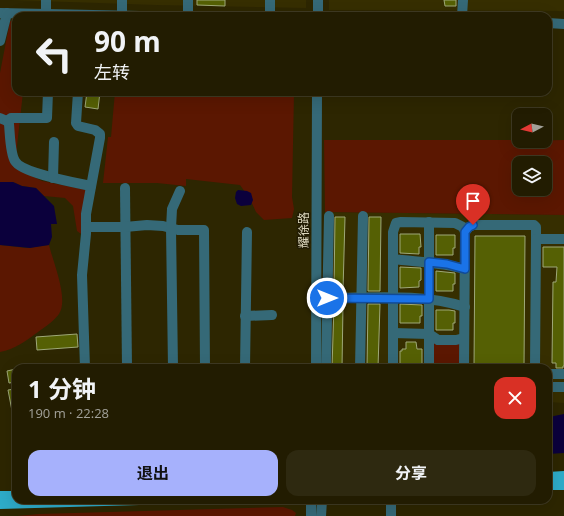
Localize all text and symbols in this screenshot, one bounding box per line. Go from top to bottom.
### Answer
text: 90 m [94,22,161,60]
icon: left [28,28,80,80]
text: 左转 [94,60,130,84]
north arrow [512,108,552,148]
map controls [512,108,552,196]
button: layers [512,156,552,196]
pin [456,184,490,225]
icon: arrive [462,190,484,212]
street label: 耀徐路 [295,212,312,248]
position arrow [306,277,348,319]
text: 1 分钟 [28,372,96,405]
button: close [494,377,536,419]
text: 190 m · 22:28 [28,404,109,422]
button: 退出 [28,450,278,496]
button: 分享 [286,450,536,496]

